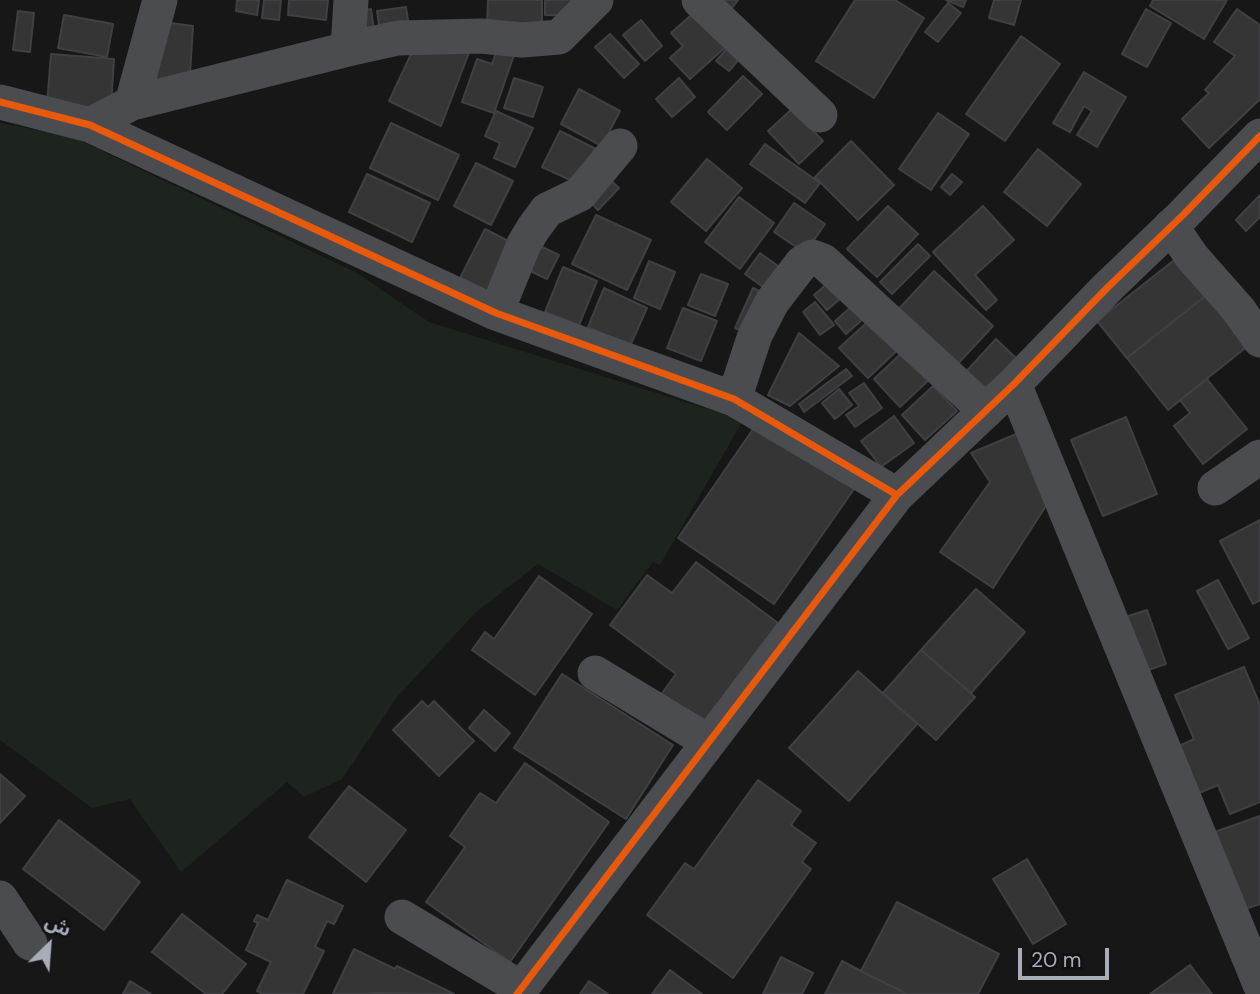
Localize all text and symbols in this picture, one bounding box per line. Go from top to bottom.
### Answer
text: ش [41,909,75,942]
north arrow [14,910,84,980]
scale bar [1022,934,1113,978]
text: 20 m [1031,946,1082,974]

